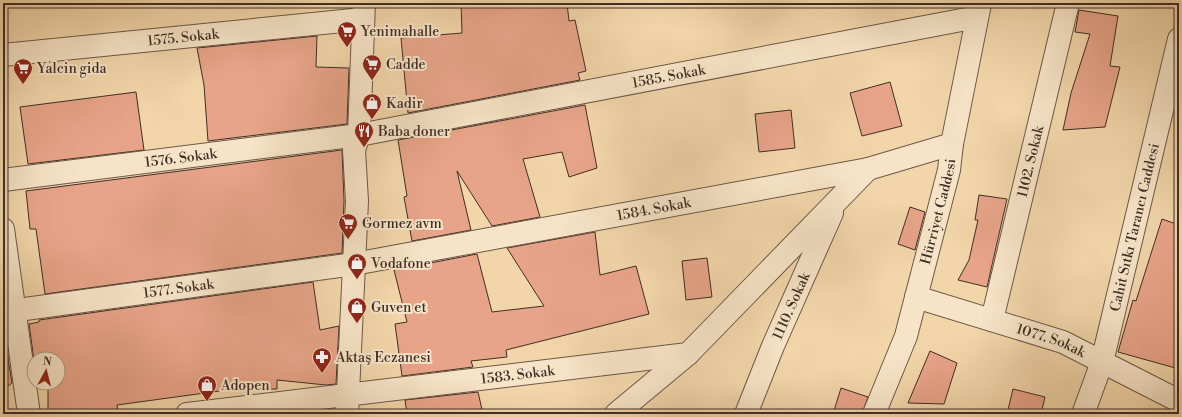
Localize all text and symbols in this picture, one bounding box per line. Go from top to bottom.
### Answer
supermarket icon: Yenimahalle [336,20,358,48]
place label: Yenimahalle [360,23,439,41]
street label: 1575. Sokak [147,25,221,51]
supermarket icon: Cadde [361,53,383,81]
place label: Cadde [386,56,426,74]
supermarket icon: Yalcin gida [12,57,34,85]
place label: Yalcin gida [36,60,107,78]
street label: 1585. Sokak [631,61,708,93]
shop icon: Kadir [361,92,383,120]
place label: Kadir [386,95,422,113]
restaurant icon: Baba doner [353,120,375,148]
place label: Baba doner [377,123,450,141]
street label: 1102. Sokak [1014,123,1048,199]
street label: Cahit Sıtkı Tarancı Caddesi [1106,141,1164,313]
street label: 1576. Sokak [144,145,218,172]
street label: Hürriyet Caddesi [917,157,960,266]
street label: 1584. Sokak [615,194,693,225]
supermarket icon: Gormez avm [337,212,359,240]
place label: Gormez avm [362,215,442,233]
shop icon: Vodafone [346,252,368,280]
place label: Vodafone [370,255,431,273]
street label: 1110. Sokak [769,269,815,343]
street label: 1577. Sokak [142,275,216,303]
shop icon: Guven et [346,296,368,324]
place label: Guven et [371,299,426,317]
street label: 1077. Sokak [1014,320,1089,362]
pharmacy icon: Aktaş Eczanesi [311,346,333,374]
place label: Aktaş Eczanesi [335,349,431,367]
north arrow [26,351,66,391]
text: N [42,355,53,370]
street label: 1583. Sokak [480,362,556,389]
shop icon: Adopen [196,374,218,402]
place label: Adopen [220,377,270,395]

